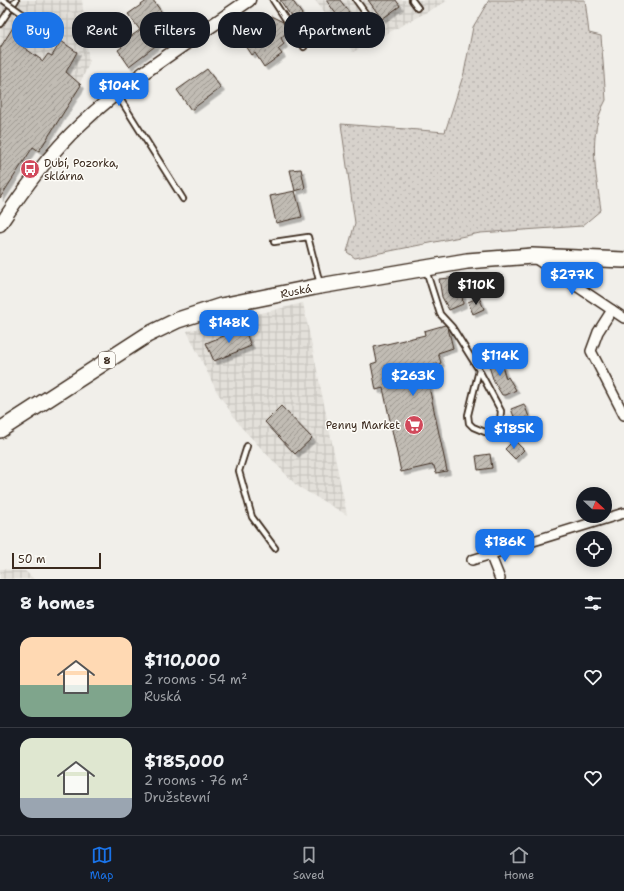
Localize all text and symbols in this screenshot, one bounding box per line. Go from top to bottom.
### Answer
chip: Buy [12,12,64,48]
chip: Rent [72,12,132,48]
chip: Filters [140,12,210,48]
chip: New [218,12,276,48]
chip: Apartment [284,12,385,48]
pin: $104K [91,73,147,107]
text: $104K [98,77,140,94]
place label: Dubí, Pozorka, sklárna [44,156,119,184]
bus stop icon: Dubí, Pozorka, sklárna [19,158,41,180]
pin: $277K [544,262,600,296]
text: $277K [550,266,594,283]
pin: $110K [448,272,504,306]
text: $110K [457,276,495,293]
street label: Ruská [279,281,313,302]
pin: $148K [201,310,257,344]
text: $148K [208,314,250,331]
pin: $114K [472,343,528,377]
text: $114K [481,347,519,364]
road number: 8 [99,352,115,368]
pin: $263K [385,363,441,397]
text: $263K [391,367,435,384]
supermarket icon: Penny Market [403,414,425,436]
pin: $185K [486,416,542,450]
place label: Penny Market [326,418,400,433]
text: $185K [494,420,534,437]
north arrow [576,487,612,523]
map controls [576,487,612,567]
pin: $186K [477,529,533,563]
button: locate [576,531,612,567]
text: $186K [484,533,526,550]
scale bar [12,551,101,570]
text: 50 m [18,552,46,567]
text: 8 homes [20,592,95,614]
icon: filters [582,592,604,614]
text: $110,000 [144,649,220,671]
icon: home [52,653,100,701]
icon: heart [582,666,604,688]
text: 2 rooms · 54 m² [144,671,247,688]
text: Ruská [144,688,181,705]
text: $185,000 [144,750,224,772]
icon: home [52,754,100,802]
icon: heart [582,767,604,789]
text: 2 rooms · 76 m² [144,772,248,789]
text: Družstevní [144,789,210,806]
tab: Map [90,844,113,883]
tab: Saved [293,844,324,883]
tab: Home [504,844,534,883]

